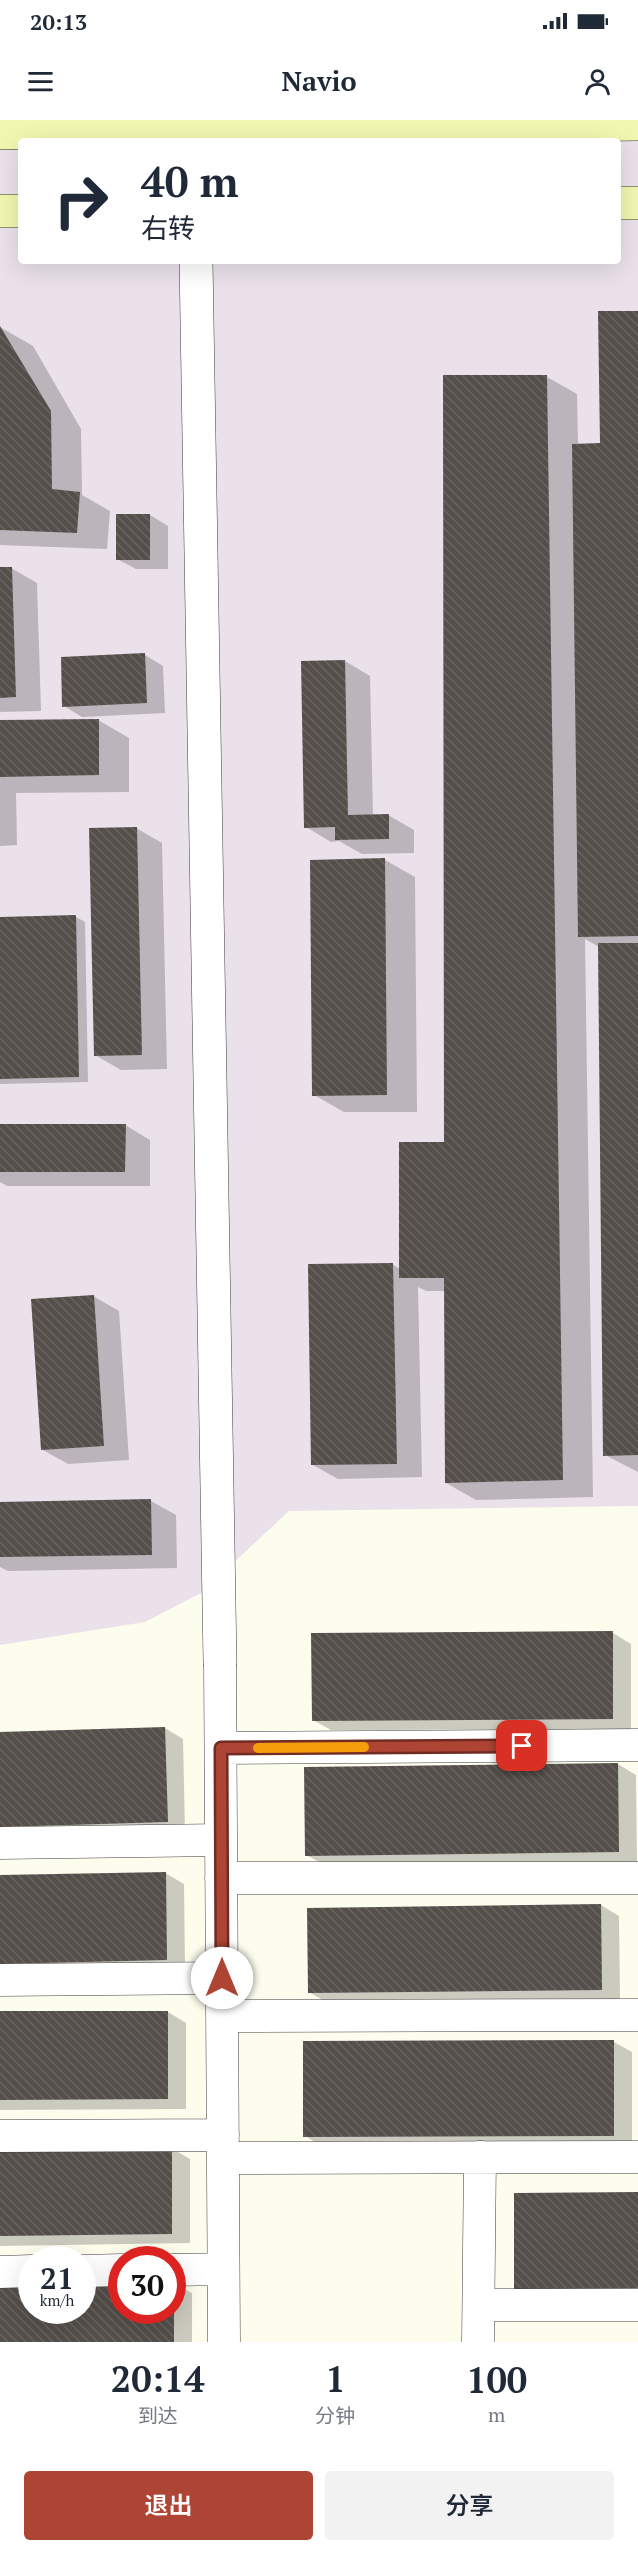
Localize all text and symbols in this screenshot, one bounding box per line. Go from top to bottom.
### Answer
text: 20:13 [30,7,87,36]
text: Navio [281,63,357,99]
icon: menu [24,65,57,98]
icon: person [581,65,614,98]
text: 40 m [141,153,239,209]
icon: right [42,162,120,240]
text: 右转 [141,210,195,246]
pin [496,1720,547,1771]
icon: arrive [505,1729,538,1762]
position arrow [190,1946,254,2010]
speed limit sign: 30 [108,2246,186,2324]
text: 21 [40,2258,74,2298]
text: km/h [40,2290,74,2310]
text: 20:14 [111,2355,205,2402]
text: 1 [325,2355,346,2402]
text: 100 [466,2356,527,2403]
text: m [488,2401,505,2428]
text: 到达 [138,2402,178,2429]
text: 分钟 [315,2402,355,2429]
button: 退出 [24,2471,313,2540]
button: 分享 [325,2471,614,2540]

